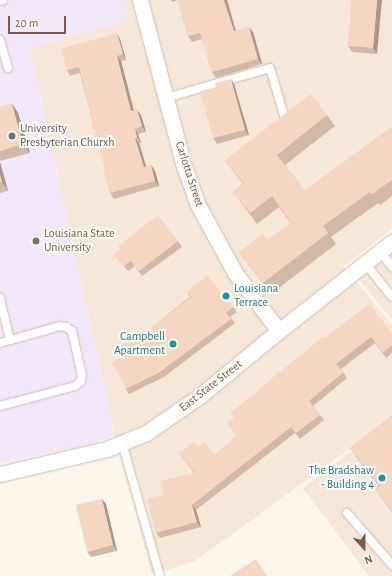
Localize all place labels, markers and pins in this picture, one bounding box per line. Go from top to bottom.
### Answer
place label: University Presbyterian Churxh [20,122,114,150]
marker: University Presbyterian Churxh [7,131,17,141]
place label: Louisiana State University [44,227,114,255]
marker: Louisiana State University [31,236,41,246]
place label: Louisiana Terrace [234,282,278,310]
marker: Louisiana Terrace [221,291,231,301]
place label: Campbell Apartment [114,330,165,358]
marker: Campbell Apartment [168,339,178,349]
place label: The Bradshaw - Building 4 [309,464,374,492]
marker: The Bradshaw - Building 4 [377,473,387,483]

